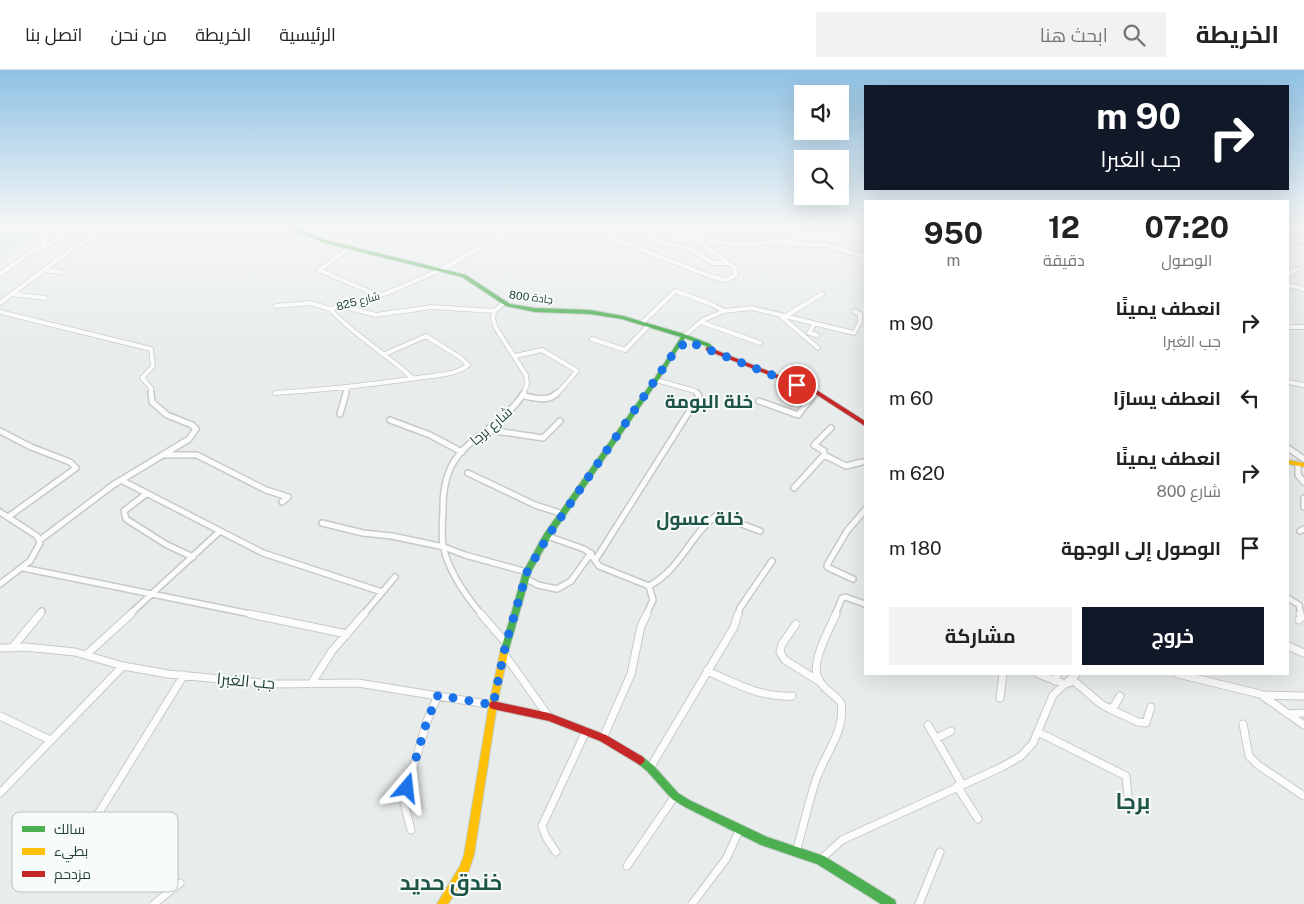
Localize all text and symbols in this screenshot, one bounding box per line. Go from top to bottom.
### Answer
search box [816,12,1166,57]
text: الخريطة [1196,20,1279,48]
icon: search [1120,21,1148,49]
text: اتصل بنا [25,24,82,45]
text: من نحن [110,24,167,45]
text: الخريطة [195,24,251,45]
text: الرئيسية [279,24,336,45]
text: ابحث هنا [1040,24,1108,46]
map controls [794,85,849,205]
button: sound [794,85,849,140]
text: 90 m [1096,96,1181,137]
icon: right [1199,105,1264,170]
text: جب الغبرا [1101,146,1181,172]
button: search [794,150,849,205]
text: 12 [1048,209,1080,245]
text: 07:20 [1144,209,1229,245]
text: 950 [924,215,983,251]
text: m [947,251,960,270]
text: دقيقة [1043,251,1085,270]
text: الوصول [1161,251,1212,270]
street label: جادة 800 [508,288,554,306]
street label: شارع 825 [335,289,382,315]
text: انعطف يمينًا [1115,297,1221,319]
icon: right [1236,309,1264,337]
text: 90 m [889,312,933,334]
text: جب الغبرا [1162,332,1221,351]
pin [776,364,818,406]
icon: arrive [783,371,811,399]
icon: left [1236,384,1264,412]
text: 60 m [889,387,933,409]
text: انعطف يسارًا [1113,387,1221,409]
district label: خلة البومة [665,390,753,413]
street label: شارع برجا [467,403,516,449]
text: انعطف يمينًا [1115,447,1221,469]
icon: right [1236,459,1264,487]
text: 620 m [889,462,945,484]
text: شارع 800 [1156,482,1221,501]
district label: خلة عسول [656,507,744,531]
icon: arrive [1236,534,1264,562]
text: 180 m [889,537,942,559]
text: الوصول إلى الوجهة [1061,537,1221,559]
button: مشاركة [889,607,1072,665]
button: خروج [1082,607,1264,665]
street label: جب الغبرا [216,669,276,693]
position arrow [380,761,432,813]
district label: برجا [1116,788,1150,815]
legend [12,812,178,892]
text: سالك [54,821,85,837]
text: بطيء [54,843,88,863]
text: مزدحم [54,866,91,884]
district label: خندق حديد [400,869,502,896]

